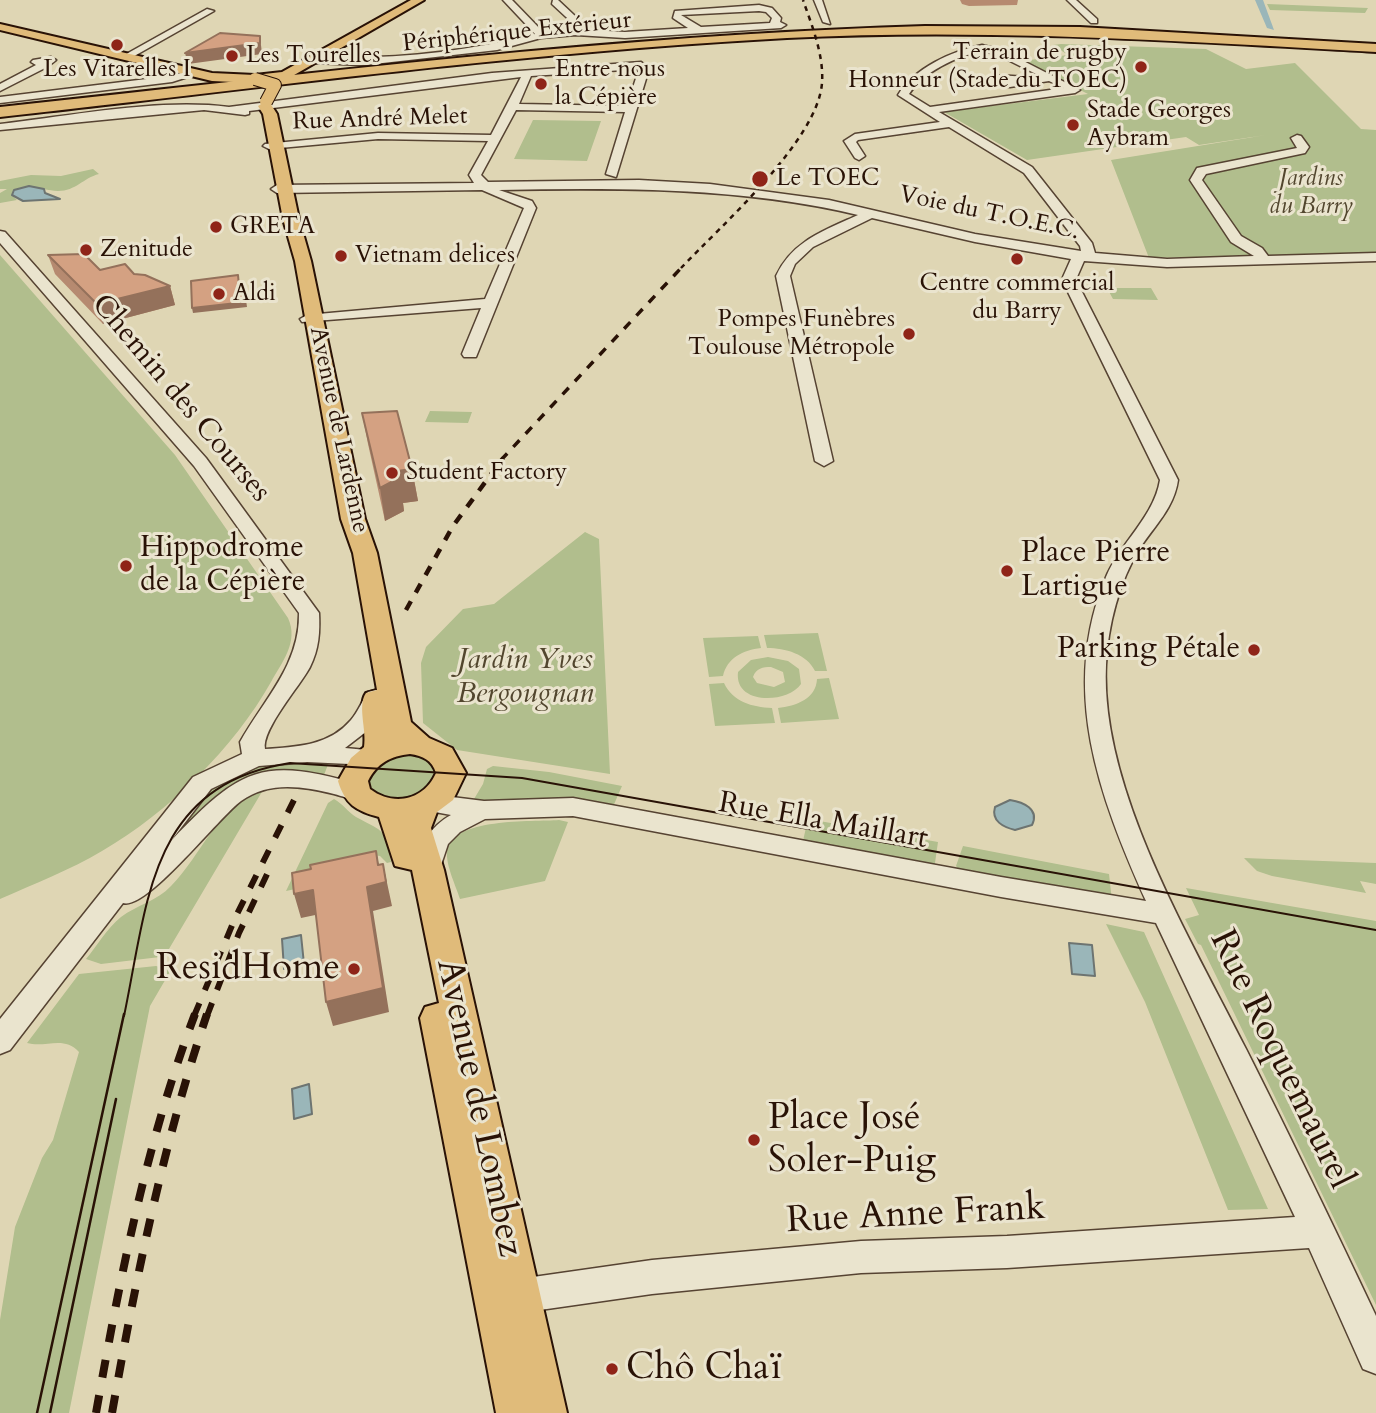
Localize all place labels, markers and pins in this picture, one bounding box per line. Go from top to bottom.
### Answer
marker: Les Vitarelles I [109,37,125,53]
place label: Terrain de rugby Honneur (Stade du TOEC) [848,39,1127,95]
place label: Les Tourelles [246,42,380,70]
marker: Les Tourelles [224,48,240,64]
place label: Les Vitarelles I [43,56,191,84]
place label: Entre nous la Cépière [555,56,665,112]
marker: Terrain de rugby Honneur (Stade du TOEC) [1133,59,1149,75]
marker: Entre nous la Cépière [533,76,549,92]
place label: Stade Georges Aybram [1087,97,1231,153]
marker: Stade Georges Aybram [1065,117,1081,133]
place label: Le TOEC [776,165,879,193]
marker: Le TOEC [750,169,770,189]
place label: GRETA [230,213,315,241]
marker: GRETA [208,219,224,235]
place label: Zenitude [100,236,193,264]
marker: Zenitude [78,242,94,258]
place label: Vietnam delices [355,242,515,270]
marker: Vietnam delices [333,248,349,264]
marker: Centre commercial du Barry [1009,251,1025,267]
place label: Centre commercial du Barry [920,270,1114,326]
place label: Aldi [233,280,276,308]
marker: Aldi [211,286,227,302]
place label: Pompes Funèbres Toulouse Métropole [688,306,895,362]
marker: Pompes Funèbres Toulouse Métropole [901,326,917,342]
place label: Student Factory [406,459,567,487]
marker: Student Factory [384,465,400,481]
place label: Hippodrome de la Cépière [140,531,305,602]
place label: Place Pierre Lartigue [1021,536,1170,606]
marker: Hippodrome de la Cépière [118,558,134,574]
marker: Place Pierre Lartigue [999,563,1015,579]
place label: Parking Pétale [1057,632,1240,668]
marker: Parking Pétale [1246,642,1262,658]
place label: ResidHome [156,947,340,991]
marker: ResidHome [346,961,362,977]
place label: Place José Soler-Puig [768,1097,936,1184]
marker: Place José Soler-Puig [746,1132,762,1148]
place label: Chô Chaï [626,1347,782,1391]
marker: Chô Chaï [604,1361,620,1377]

